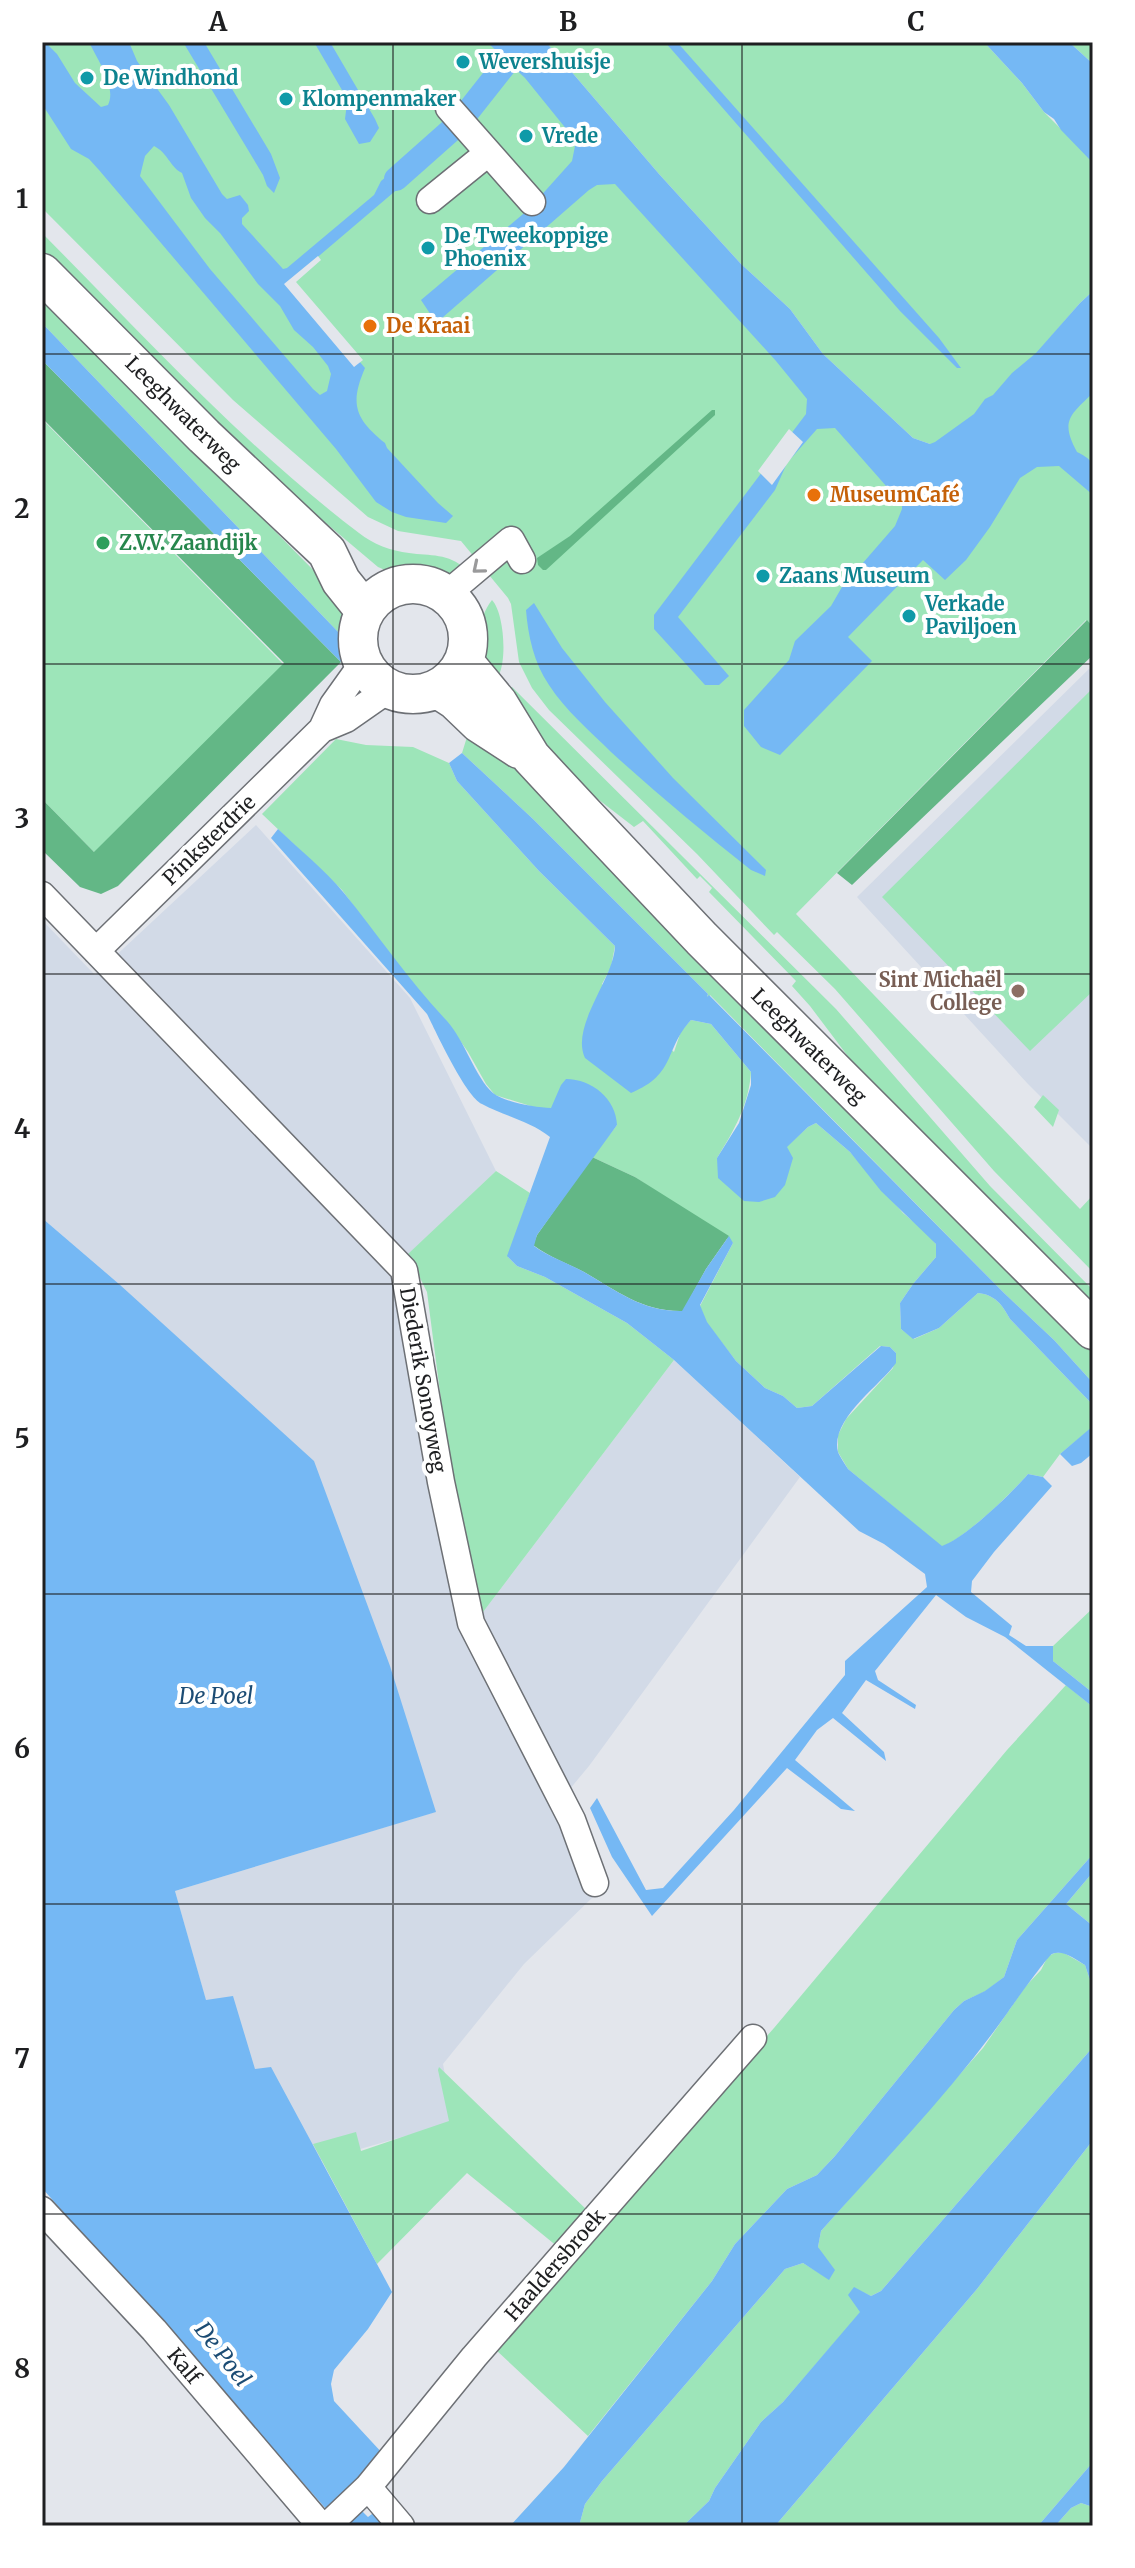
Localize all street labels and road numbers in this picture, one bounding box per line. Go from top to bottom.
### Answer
street label: Leeghwaterweg [120,351,246,477]
street label: Pinksterdrie [157,789,260,890]
street label: Leeghwaterweg [746,983,872,1109]
street label: Diederik Sonoyweg [395,1285,452,1475]
street label: Haaldersbroek [499,2203,610,2326]
street label: Kalf [162,2343,207,2390]

